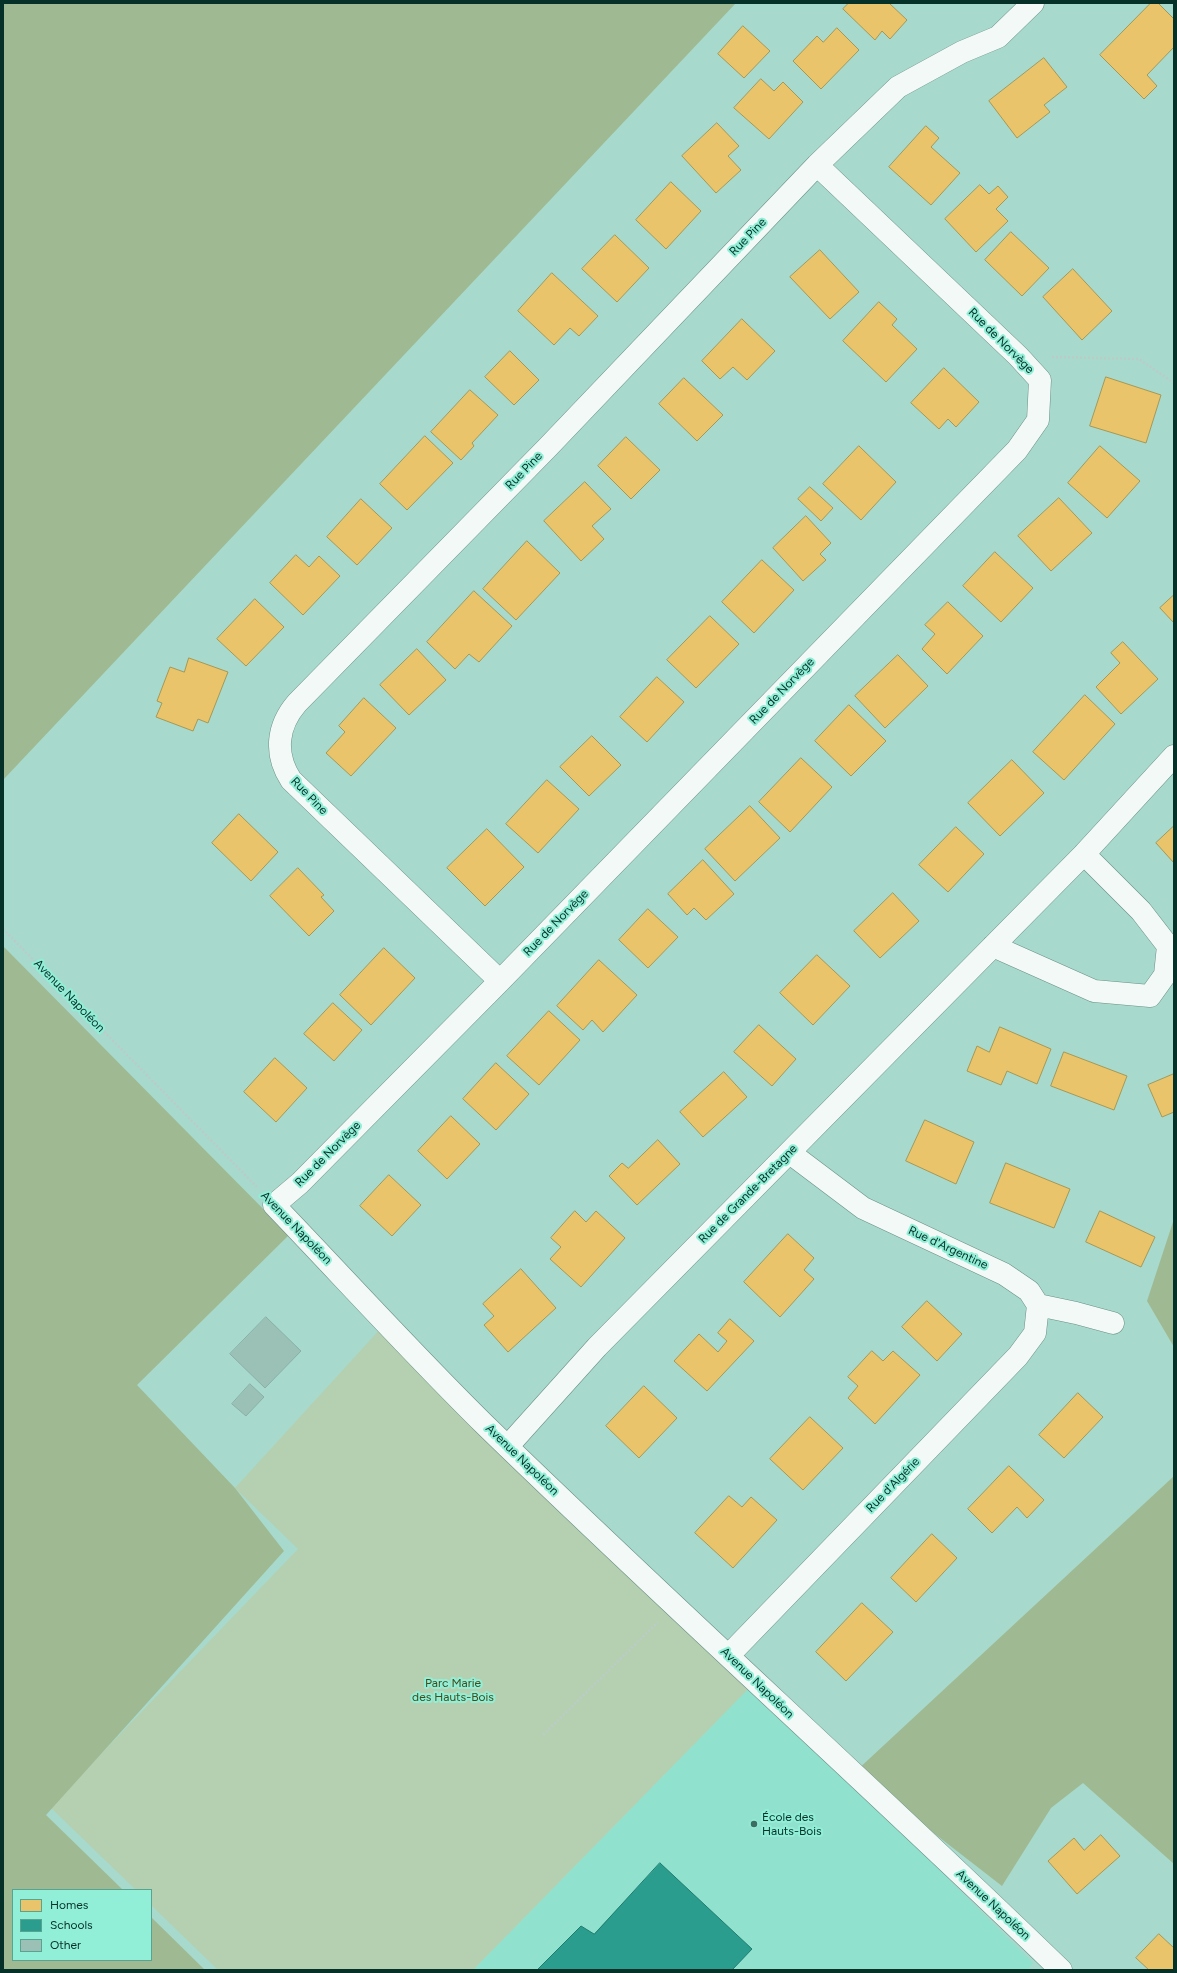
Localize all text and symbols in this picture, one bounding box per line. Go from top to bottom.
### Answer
street label: Rue Pine [727,215,769,259]
street label: Rue de Norvège [965,305,1037,377]
street label: Rue Pine [503,449,545,493]
street label: Rue de Norvège [747,655,817,727]
street label: Rue Pine [288,774,330,818]
street label: Rue de Norvège [521,887,591,959]
street label: Avenue Napoléon [31,957,107,1035]
street label: Rue de Norvège [292,1118,364,1190]
street label: Rue de Grande-Bretagne [696,1142,800,1246]
street label: Avenue Napoléon [258,1189,334,1267]
street label: Rue d'Argentine [906,1223,990,1273]
street label: Avenue Napoléon [483,1422,561,1498]
street label: Rue d'Algérie [863,1454,923,1516]
street label: Avenue Napoléon [718,1645,796,1721]
park label: Parc Marie des Hauts-Bois [412,1676,494,1704]
place label: École des Hauts-Bois [762,1810,822,1838]
marker: École des Hauts-Bois [749,1819,759,1829]
street label: Avenue Napoléon [953,1867,1033,1943]
legend [12,1889,152,1961]
text: Homes [50,1898,88,1912]
text: Schools [50,1918,93,1932]
text: Other [50,1938,81,1952]

